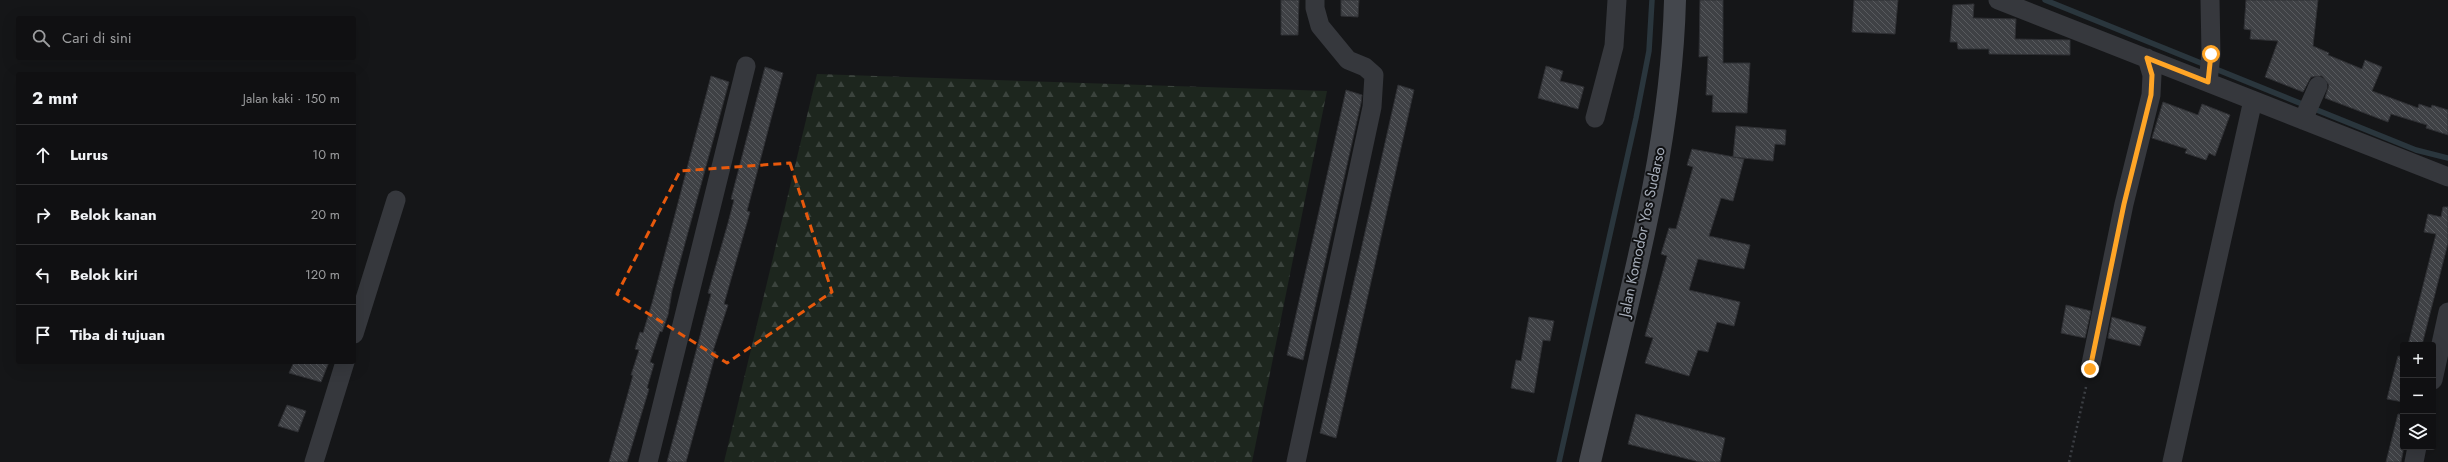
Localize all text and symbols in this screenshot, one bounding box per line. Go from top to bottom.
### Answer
search box [16,16,356,60]
icon: search [30,27,52,49]
text: Cari di sini [62,27,132,49]
route start [2202,45,2220,63]
text: 2 mnt [32,86,77,110]
text: Jalan kaki · 150 m [243,89,340,108]
icon: ahead [32,144,54,166]
text: Lurus [70,144,108,166]
text: 10 m [312,145,340,164]
street label: Jalan Komodor Yos Sudarso [1613,145,1671,321]
icon: right [32,204,54,226]
text: Belok kanan [70,204,157,226]
text: 20 m [311,205,340,224]
icon: left [32,264,54,286]
text: Belok kiri [70,264,138,286]
text: 120 m [305,265,340,284]
icon: arrive [32,324,54,346]
text: Tiba di tujuan [70,324,165,346]
map controls [2400,342,2436,450]
button: + [2400,342,2436,378]
route end [2081,360,2099,378]
button: − [2400,378,2436,414]
button: layers [2400,414,2436,450]

